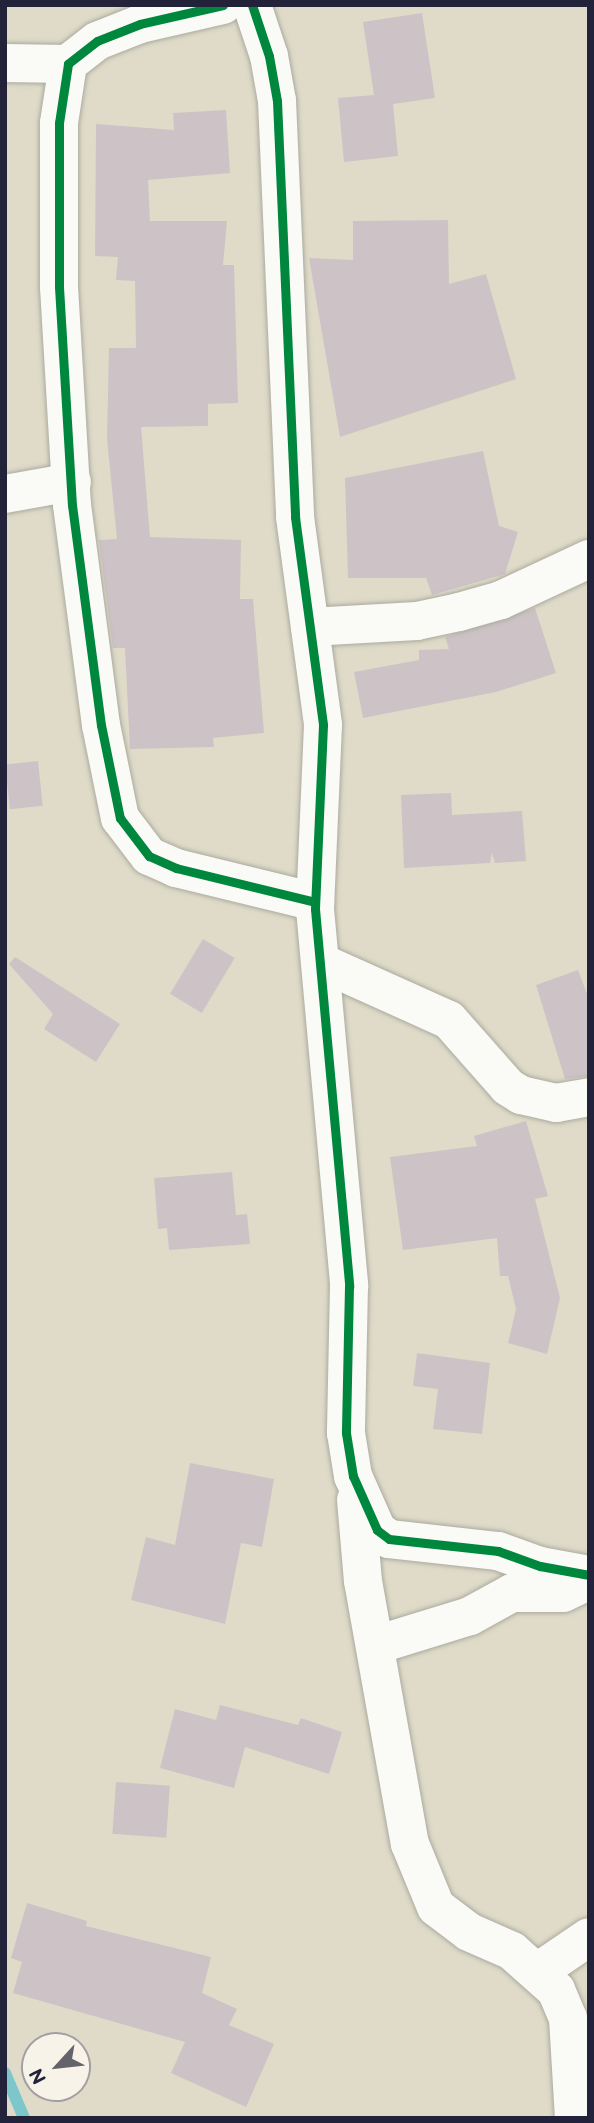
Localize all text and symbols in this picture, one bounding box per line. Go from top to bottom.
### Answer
north arrow [21,2032,91,2102]
text: N [25,2064,52,2087]

